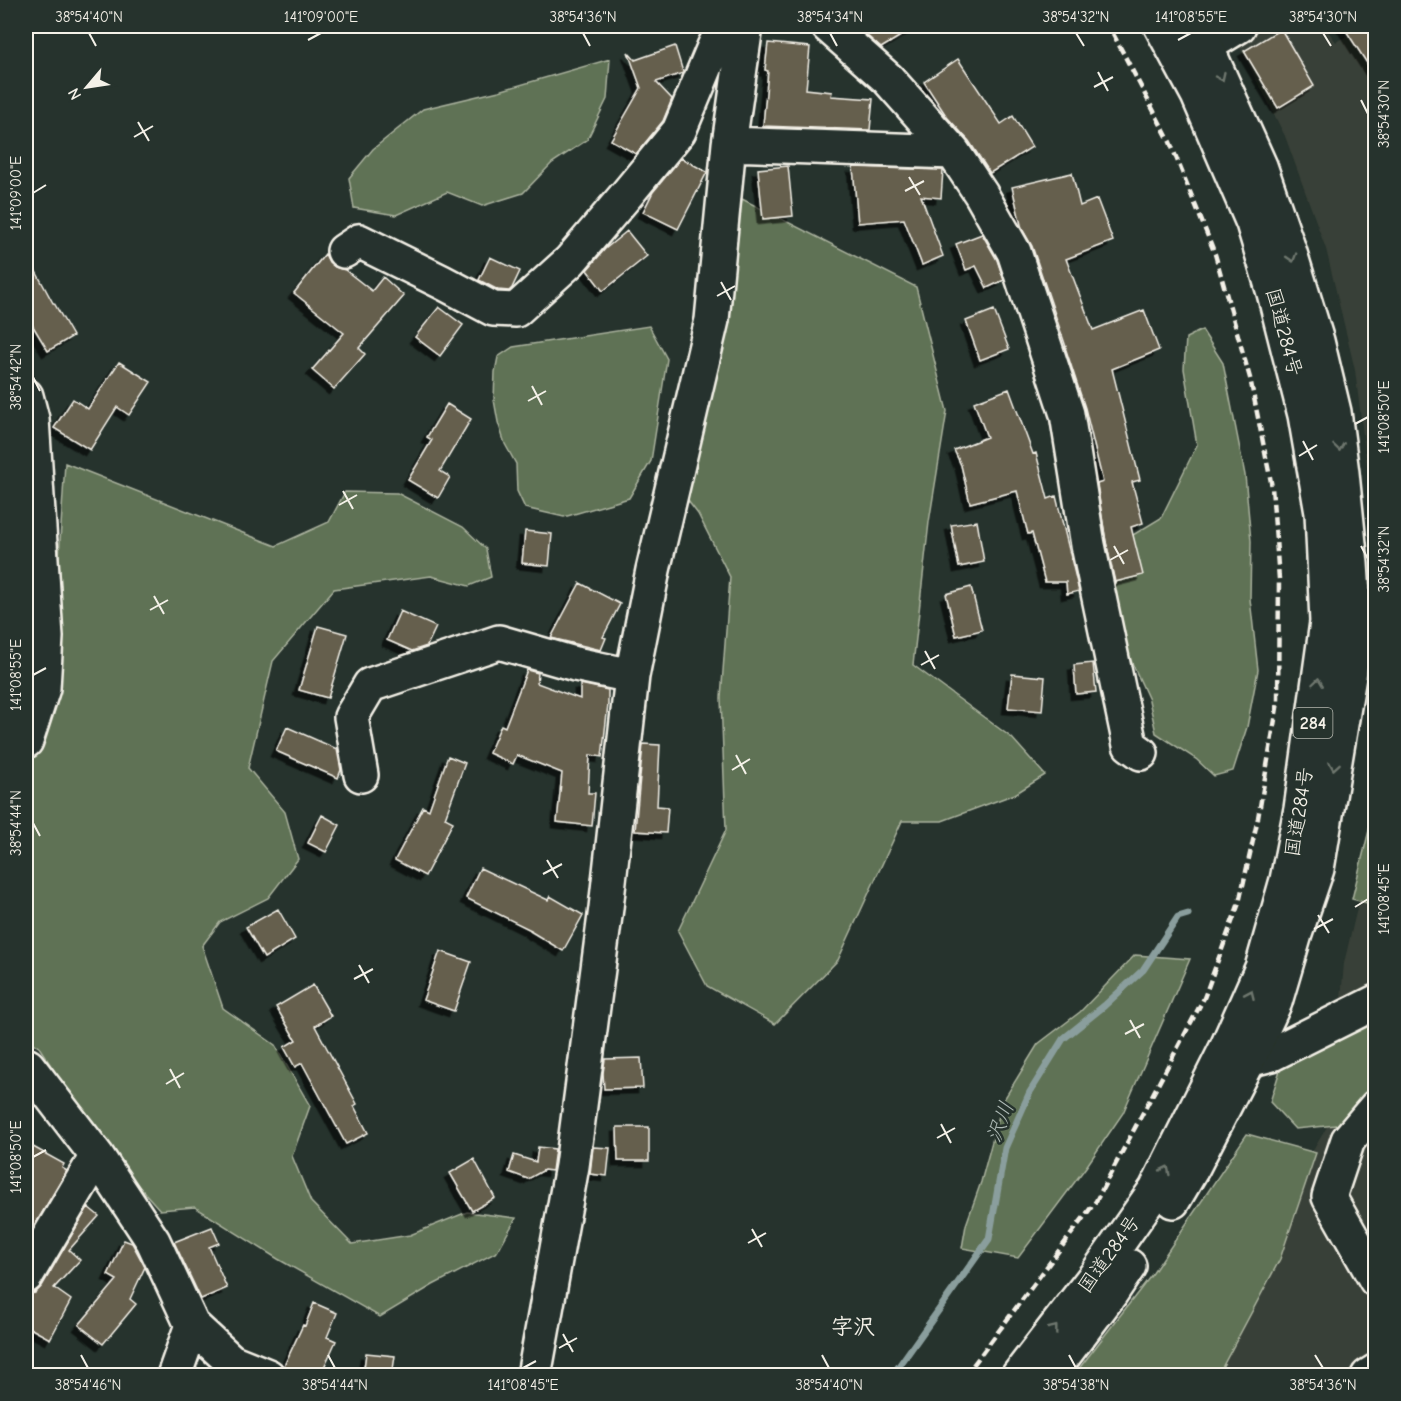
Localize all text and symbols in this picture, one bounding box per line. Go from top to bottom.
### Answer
text: 38°54'40"N [55,8,123,26]
text: 141°09'00"E [284,8,358,26]
text: 38°54'36"N [549,8,617,26]
text: 38°54'34"N [797,8,863,26]
text: 38°54'32"N [1043,8,1109,26]
text: 141°08'55"E [1155,8,1227,26]
text: 38°54'30"N [1289,8,1357,26]
north arrow [57,57,117,117]
one-way arrow [1213,70,1225,81]
text: 38°54'30"N [1375,80,1393,148]
text: N [64,85,85,103]
text: 141°09'00"E [7,156,25,230]
one-way arrow [1285,252,1297,263]
street label: 国道284号 [1261,285,1307,379]
text: 38°54'42"N [7,344,25,410]
text: 141°08'50"E [1375,380,1393,454]
one-way arrow [1332,443,1344,452]
text: 38°54'32"N [1375,526,1393,592]
text: 141°08'55"E [7,639,25,711]
one-way arrow [1312,677,1324,686]
road number: 284 [1294,708,1332,738]
one-way arrow [1328,761,1341,771]
street label: 国道284号 [1281,766,1317,858]
text: 38°54'44"N [7,790,25,856]
text: 141°08'45"E [1375,863,1393,935]
one-way arrow [1243,990,1255,1001]
water label: 沢川 [981,1098,1019,1146]
text: 141°08'50"E [7,1120,25,1194]
one-way arrow [1158,1165,1170,1176]
street label: 国道284号 [1073,1211,1145,1297]
district label: 字沢 [831,1314,875,1340]
one-way arrow [1046,1325,1057,1336]
text: 38°54'46"N [55,1376,121,1394]
text: 38°54'44"N [302,1376,368,1394]
text: 141°08'45"E [487,1376,559,1394]
text: 38°54'40"N [795,1376,863,1394]
text: 38°54'38"N [1043,1376,1109,1394]
text: 38°54'36"N [1289,1376,1357,1394]

